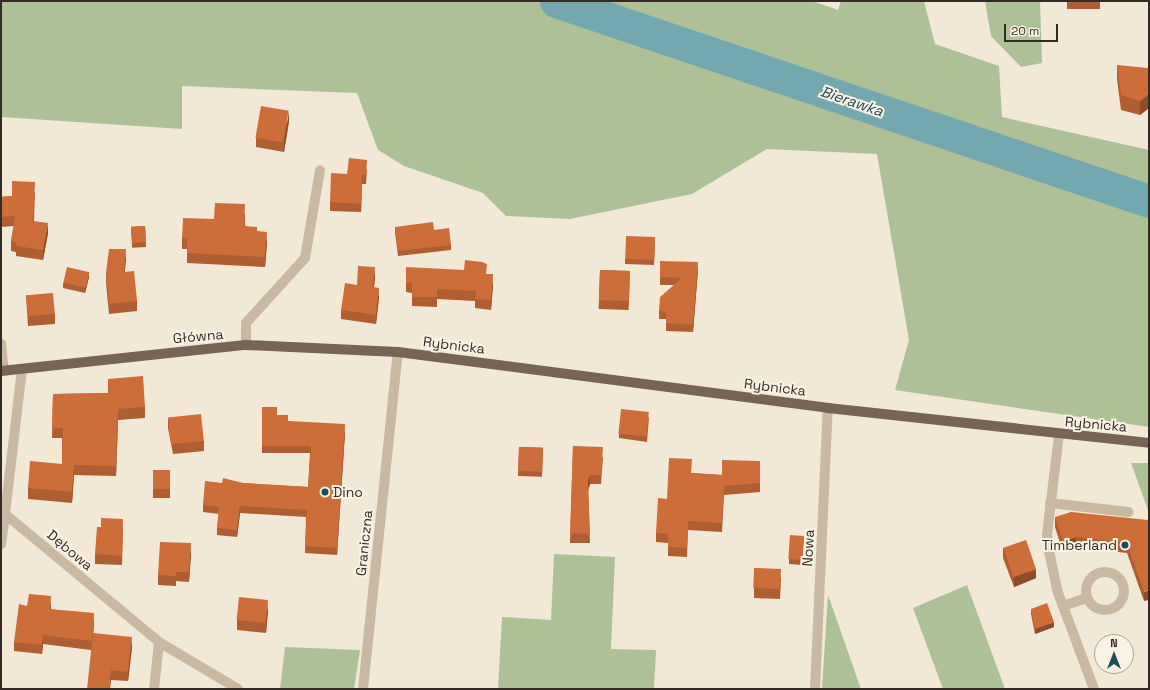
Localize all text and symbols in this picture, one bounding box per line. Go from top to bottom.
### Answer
scale bar [1006,16,1060,42]
text: 20 m [1011,23,1039,39]
water label: Bierawka [818,82,886,120]
street label: Główna [172,325,224,347]
street label: Rybnicka [422,333,486,357]
street label: Rybnicka [743,375,807,399]
street label: Rybnicka [1064,413,1128,435]
place label: Dino [333,484,363,500]
marker: Dino [320,487,330,497]
street label: Graniczna [352,509,376,577]
street label: Dębowa [44,526,96,574]
street label: Nowa [799,529,817,567]
place label: Timberland [1042,537,1117,553]
marker: Timberland [1120,540,1130,550]
north arrow [1094,634,1134,674]
text: N [1110,636,1118,650]

